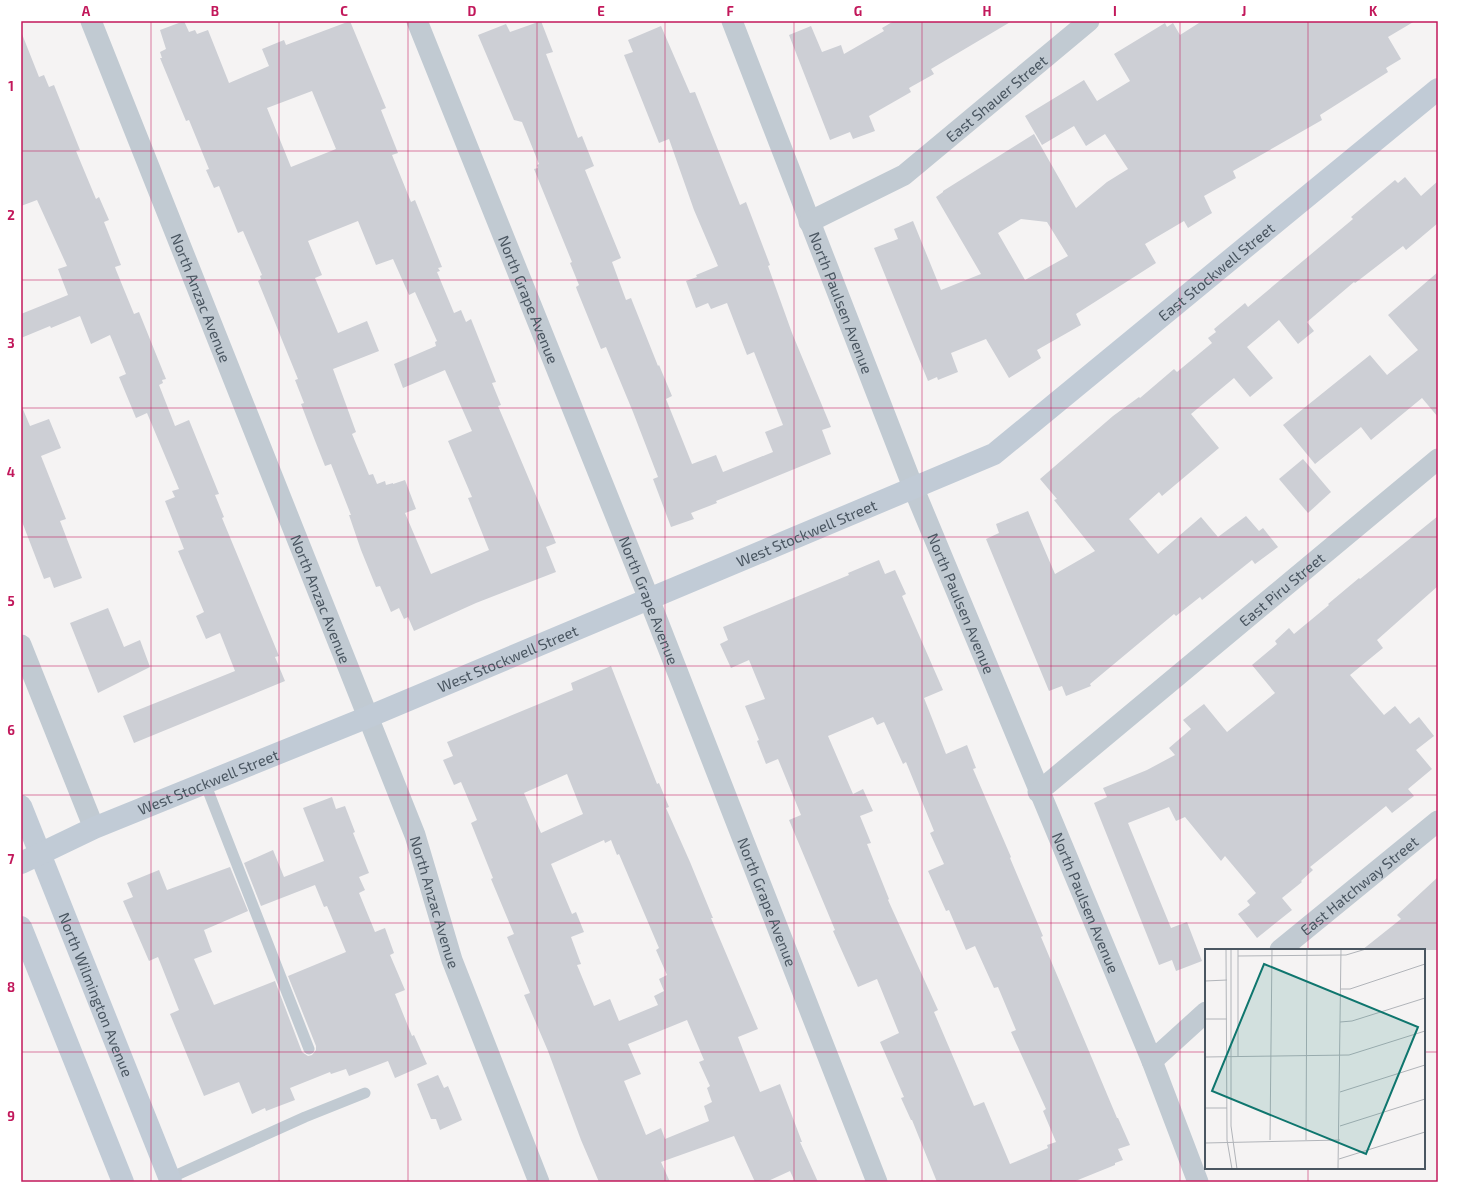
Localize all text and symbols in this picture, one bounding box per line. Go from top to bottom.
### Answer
text: A [82,3,91,19]
text: B [211,3,219,19]
text: C [340,3,348,19]
text: D [468,3,477,19]
text: E [597,3,605,19]
text: F [726,3,734,19]
text: G [854,3,862,19]
text: H [983,3,992,19]
text: I [1113,3,1117,19]
text: J [1242,3,1246,19]
text: K [1369,3,1378,19]
street label: East Shauer Street [942,51,1051,145]
text: 1 [8,78,14,94]
text: 2 [7,207,15,223]
street label: East Stockwell Street [1154,218,1278,324]
street label: North Paulsen Avenue [806,229,877,376]
street label: North Anzac Avenue [167,231,235,365]
street label: North Grape Avenue [495,233,563,366]
text: 3 [7,335,15,351]
text: 4 [7,464,15,480]
street label: West Stockwell Street [734,495,879,570]
street label: North Paulsen Avenue [924,530,999,676]
street label: North Anzac Avenue [287,532,355,666]
street label: North Grape Avenue [616,533,683,667]
street label: East Piru Street [1235,548,1328,630]
text: 5 [7,593,15,609]
street label: West Stockwell Street [435,621,581,696]
text: 6 [7,722,15,738]
street label: West Stockwell Street [135,745,281,818]
street label: North Paulsen Avenue [1049,829,1123,976]
street label: East Hatchway Street [1297,832,1422,939]
street label: North Anzac Avenue [407,834,463,971]
street label: North Grape Avenue [734,835,801,969]
text: 7 [8,851,15,867]
street label: North Wilmington Avenue [55,910,137,1079]
inset map [1205,949,1425,1169]
text: 8 [7,979,15,995]
text: 9 [7,1108,15,1124]

